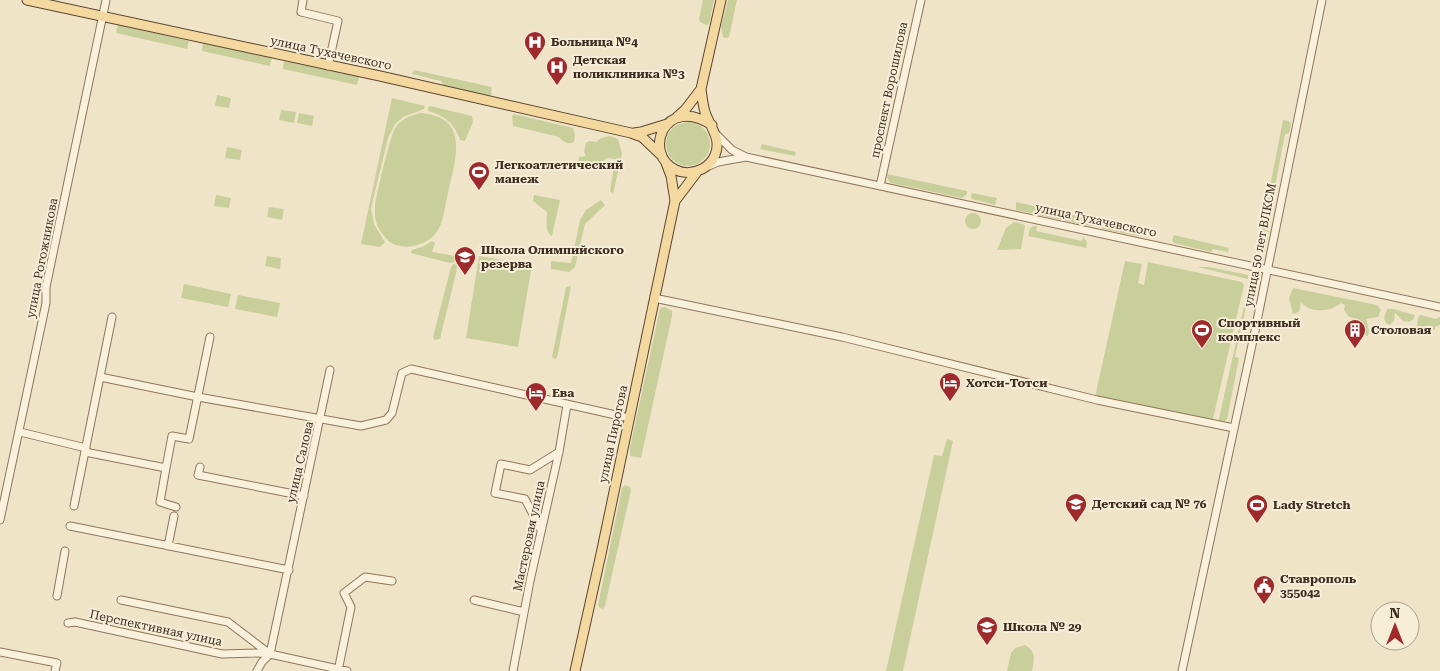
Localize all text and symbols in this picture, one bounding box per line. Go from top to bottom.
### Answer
street label: проспект Ворошилова [868,20,910,159]
hospital icon: Больница №4 [523,30,547,61]
street label: улица Тухачевского [269,33,393,73]
place label: Больница №4 [551,35,638,49]
place label: Детская поликлиника №3 [573,53,685,81]
hospital icon: Детская поликлиника №3 [545,55,569,86]
place label: Легкоатлетический манеж [495,158,623,186]
sports icon: Легкоатлетический манеж [467,160,491,191]
street label: улица 50 лет ВЛКСМ [1241,182,1279,308]
street label: улица Рогожникова [23,196,61,319]
street label: улица Тухачевского [1034,200,1158,240]
place label: Школа Олимпийского резерва [481,243,624,271]
school or university icon: Школа Олимпийского резерва [453,245,477,276]
place label: Спортивный комплекс [1218,316,1300,344]
sports icon: Спортивный комплекс [1190,318,1214,349]
building icon: Столовая [1343,318,1367,349]
place label: Столовая [1371,323,1432,337]
hotel icon: Хотси-Тотси [938,371,962,402]
place label: Хотси-Тотси [966,376,1047,390]
hotel icon: Ева [524,381,548,412]
street label: улица Пирогова [596,383,630,484]
place label: Ева [552,386,574,400]
street label: улица Салова [284,419,316,504]
street label: Мастеровая улица [510,479,548,593]
school or university icon: Детский сад № 76 [1064,492,1088,523]
sports icon: Lady Stretch [1245,493,1269,524]
place label: Детский сад № 76 [1092,497,1207,511]
place label: Lady Stretch [1273,498,1351,512]
place label: Ставрополь 355042 [1280,572,1356,600]
public building icon: Ставрополь 355042 [1252,574,1276,605]
north arrow [1370,601,1420,651]
text: N [1390,605,1401,621]
street label: Перспективная улица [88,607,224,649]
school or university icon: Школа № 29 [975,615,999,646]
place label: Школа № 29 [1003,620,1082,634]

